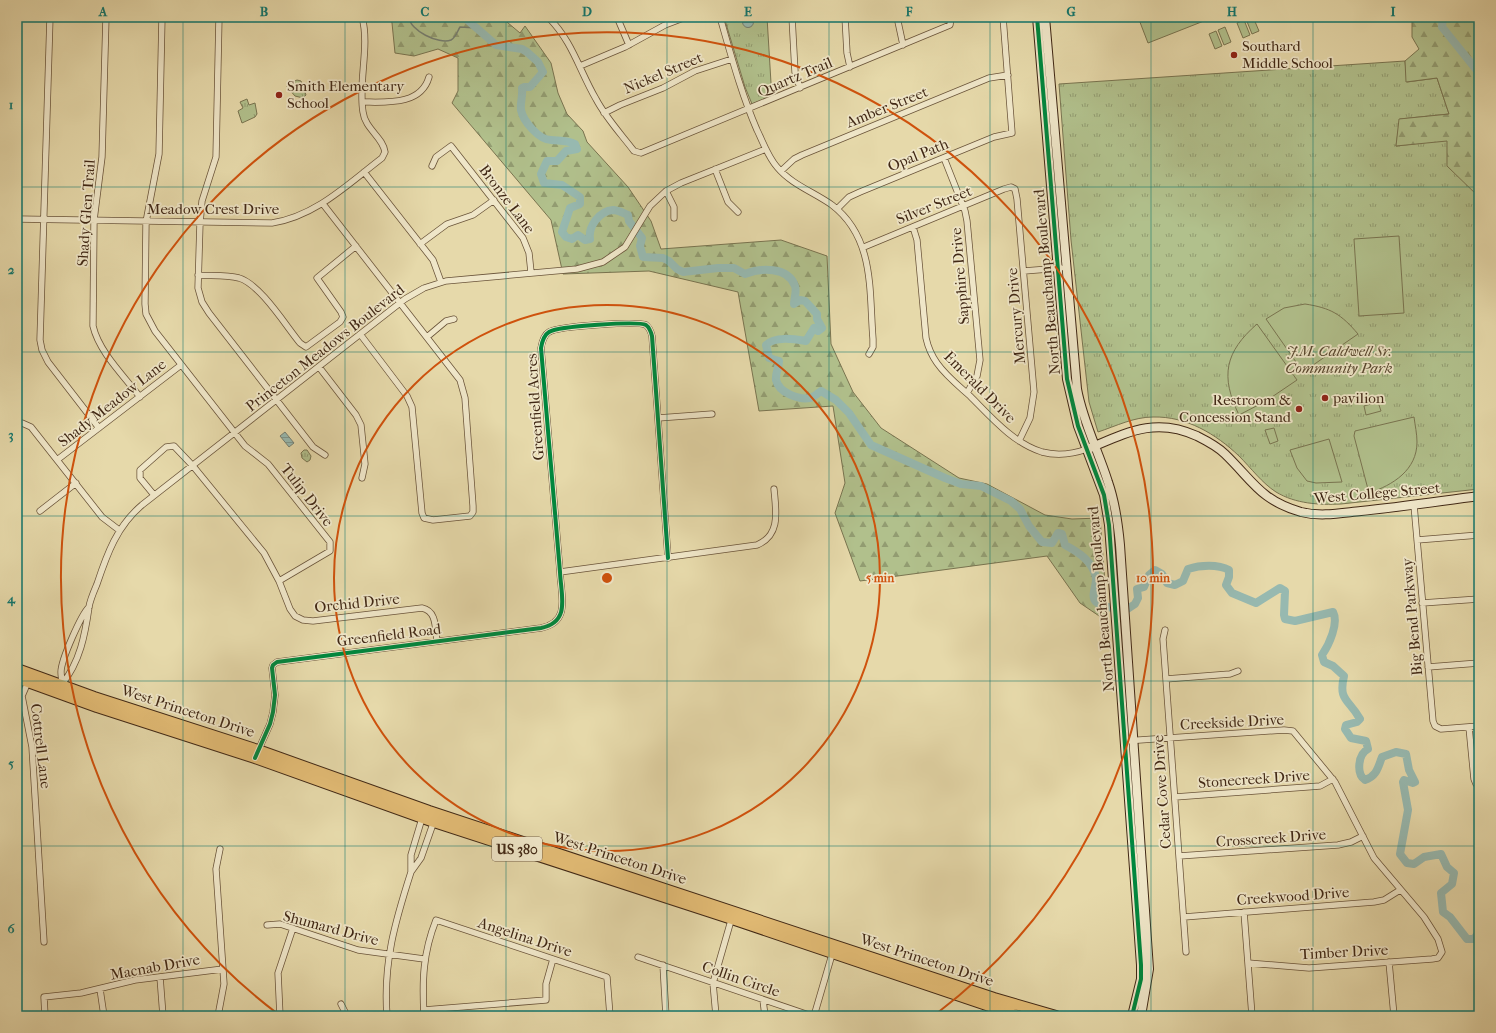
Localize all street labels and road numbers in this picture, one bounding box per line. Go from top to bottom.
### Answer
street label: Nickel Street [621,48,706,98]
street label: Quartz Trail [755,53,835,101]
street label: Amber Street [843,82,931,132]
street label: Opal Path [885,134,952,175]
street label: Shady Glen Trail [73,159,99,267]
street label: Bronze Lane [475,161,539,237]
street label: Silver Street [894,181,975,228]
street label: North Beauchamp Boulevard [1030,188,1064,375]
street label: Meadow Crest Drive [147,200,280,218]
street label: Sapphire Drive [947,226,973,325]
street label: Mercury Drive [1003,267,1029,365]
street label: Princeton Meadows Boulevard [242,280,409,416]
street label: Emerald Drive [940,347,1020,427]
street label: Greenfield Acres [522,352,548,461]
street label: Shady Meadow Lane [54,355,170,451]
street label: Tulip Drive [277,460,337,530]
street label: West College Street [1312,478,1442,508]
street label: North Beauchamp Boulevard [1084,505,1118,692]
street label: Big Bend Parkway [1398,556,1426,677]
street label: Orchid Drive [314,590,401,616]
street label: Greenfield Road [336,620,443,650]
street label: West Princeton Drive [118,681,258,741]
street label: Cottrell Lane [27,702,55,790]
street label: Creekside Drive [1180,710,1285,734]
street label: Cedar Cove Drive [1149,734,1175,850]
street label: Stonecreek Drive [1198,766,1311,792]
street label: Crosscreek Drive [1215,825,1327,851]
street label: West Princeton Drive [550,828,690,888]
road number: US 380 [492,837,542,861]
street label: Creekwood Drive [1236,883,1351,909]
street label: Shumard Drive [281,907,381,950]
street label: Angelina Drive [475,913,575,961]
street label: West Princeton Drive [857,930,997,990]
street label: Timber Drive [1299,941,1389,963]
street label: Macnab Drive [109,950,202,984]
street label: Collin Circle [700,957,783,1001]

